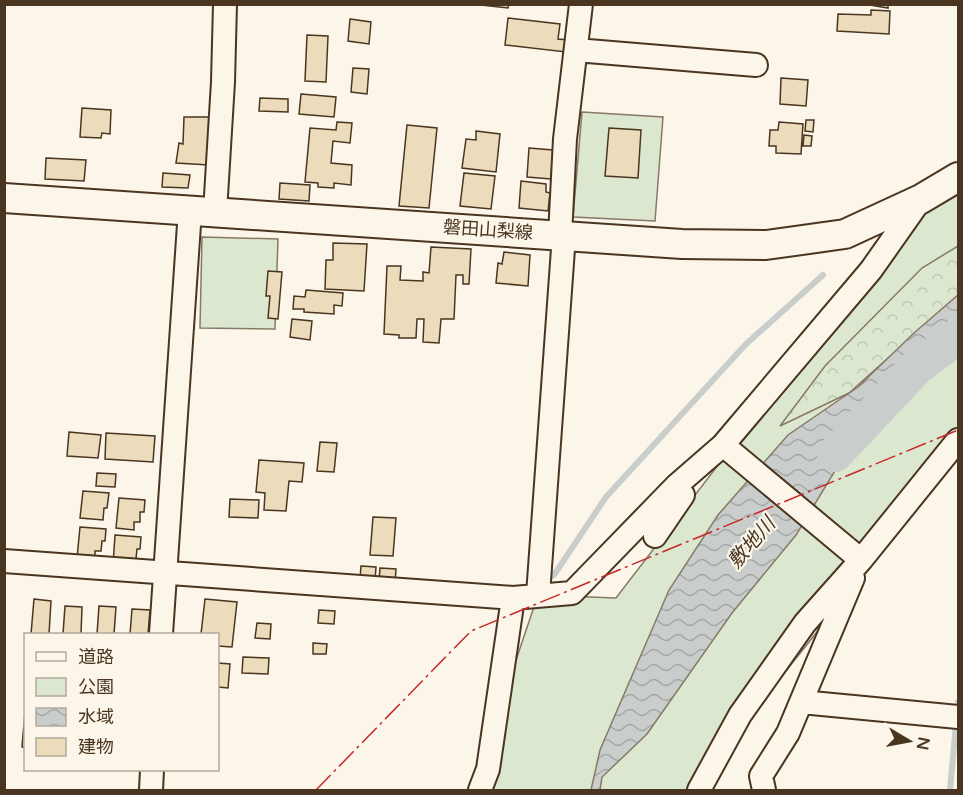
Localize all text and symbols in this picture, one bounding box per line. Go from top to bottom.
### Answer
street label: 磐田山梨線 [442,216,534,244]
water label: 敷地川 [723,511,782,574]
legend [24,633,219,771]
text: 道路 [78,646,114,668]
text: 公園 [78,676,114,698]
text: 水域 [78,706,114,728]
north arrow [879,711,939,771]
text: N [912,735,934,751]
text: 建物 [78,736,114,758]

